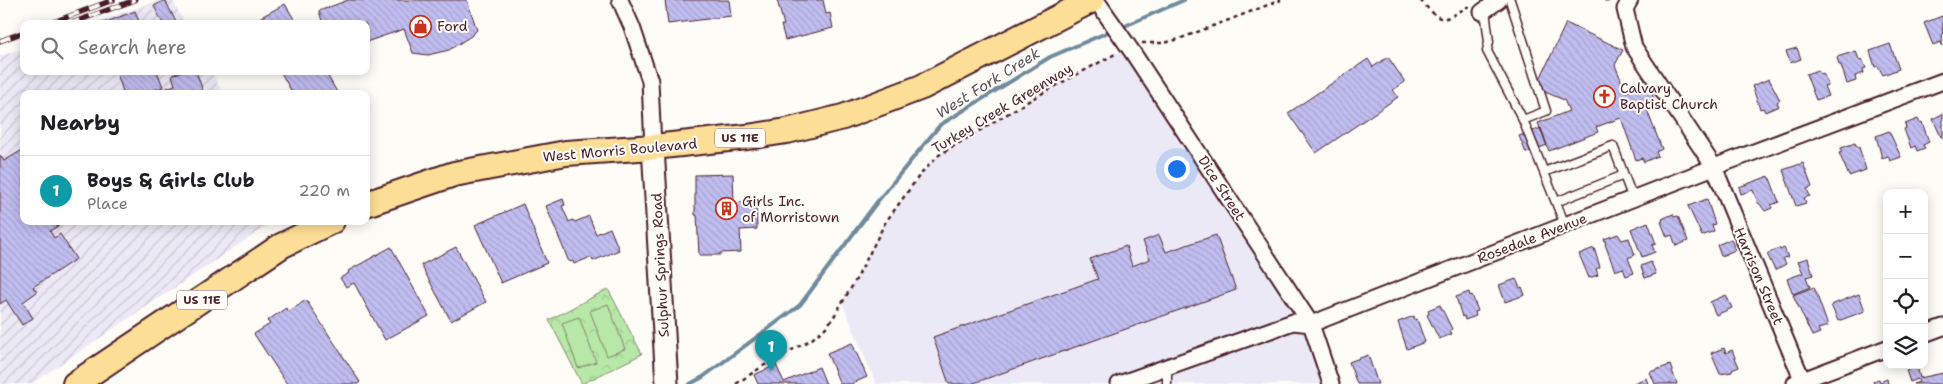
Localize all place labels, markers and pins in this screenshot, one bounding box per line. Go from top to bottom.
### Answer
shop icon: Ford [409,14,433,38]
place label: Ford [437,17,468,35]
place label: Calvary Baptist Church [1620,79,1718,113]
church icon: Calvary Baptist Church [1592,84,1616,108]
place label: Girls Inc. of Morristown [742,192,840,226]
building icon: Girls Inc. of Morristown [714,197,738,221]
pin: 1 [755,330,787,371]

